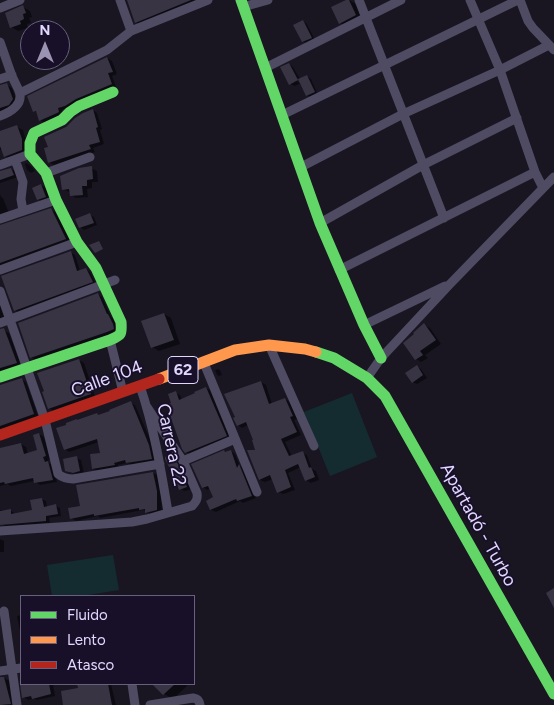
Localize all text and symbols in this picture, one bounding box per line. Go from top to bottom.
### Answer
north arrow [20,20,70,70]
text: N [40,22,50,39]
street label: Calle 104 [68,356,146,402]
road number: 62 [168,356,198,384]
street label: Carrera 22 [152,402,190,488]
street label: Apartadó - Turbo [435,460,521,590]
legend [20,595,195,685]
text: Fluido [67,606,108,624]
text: Lento [67,631,106,649]
text: Atasco [67,656,114,674]

